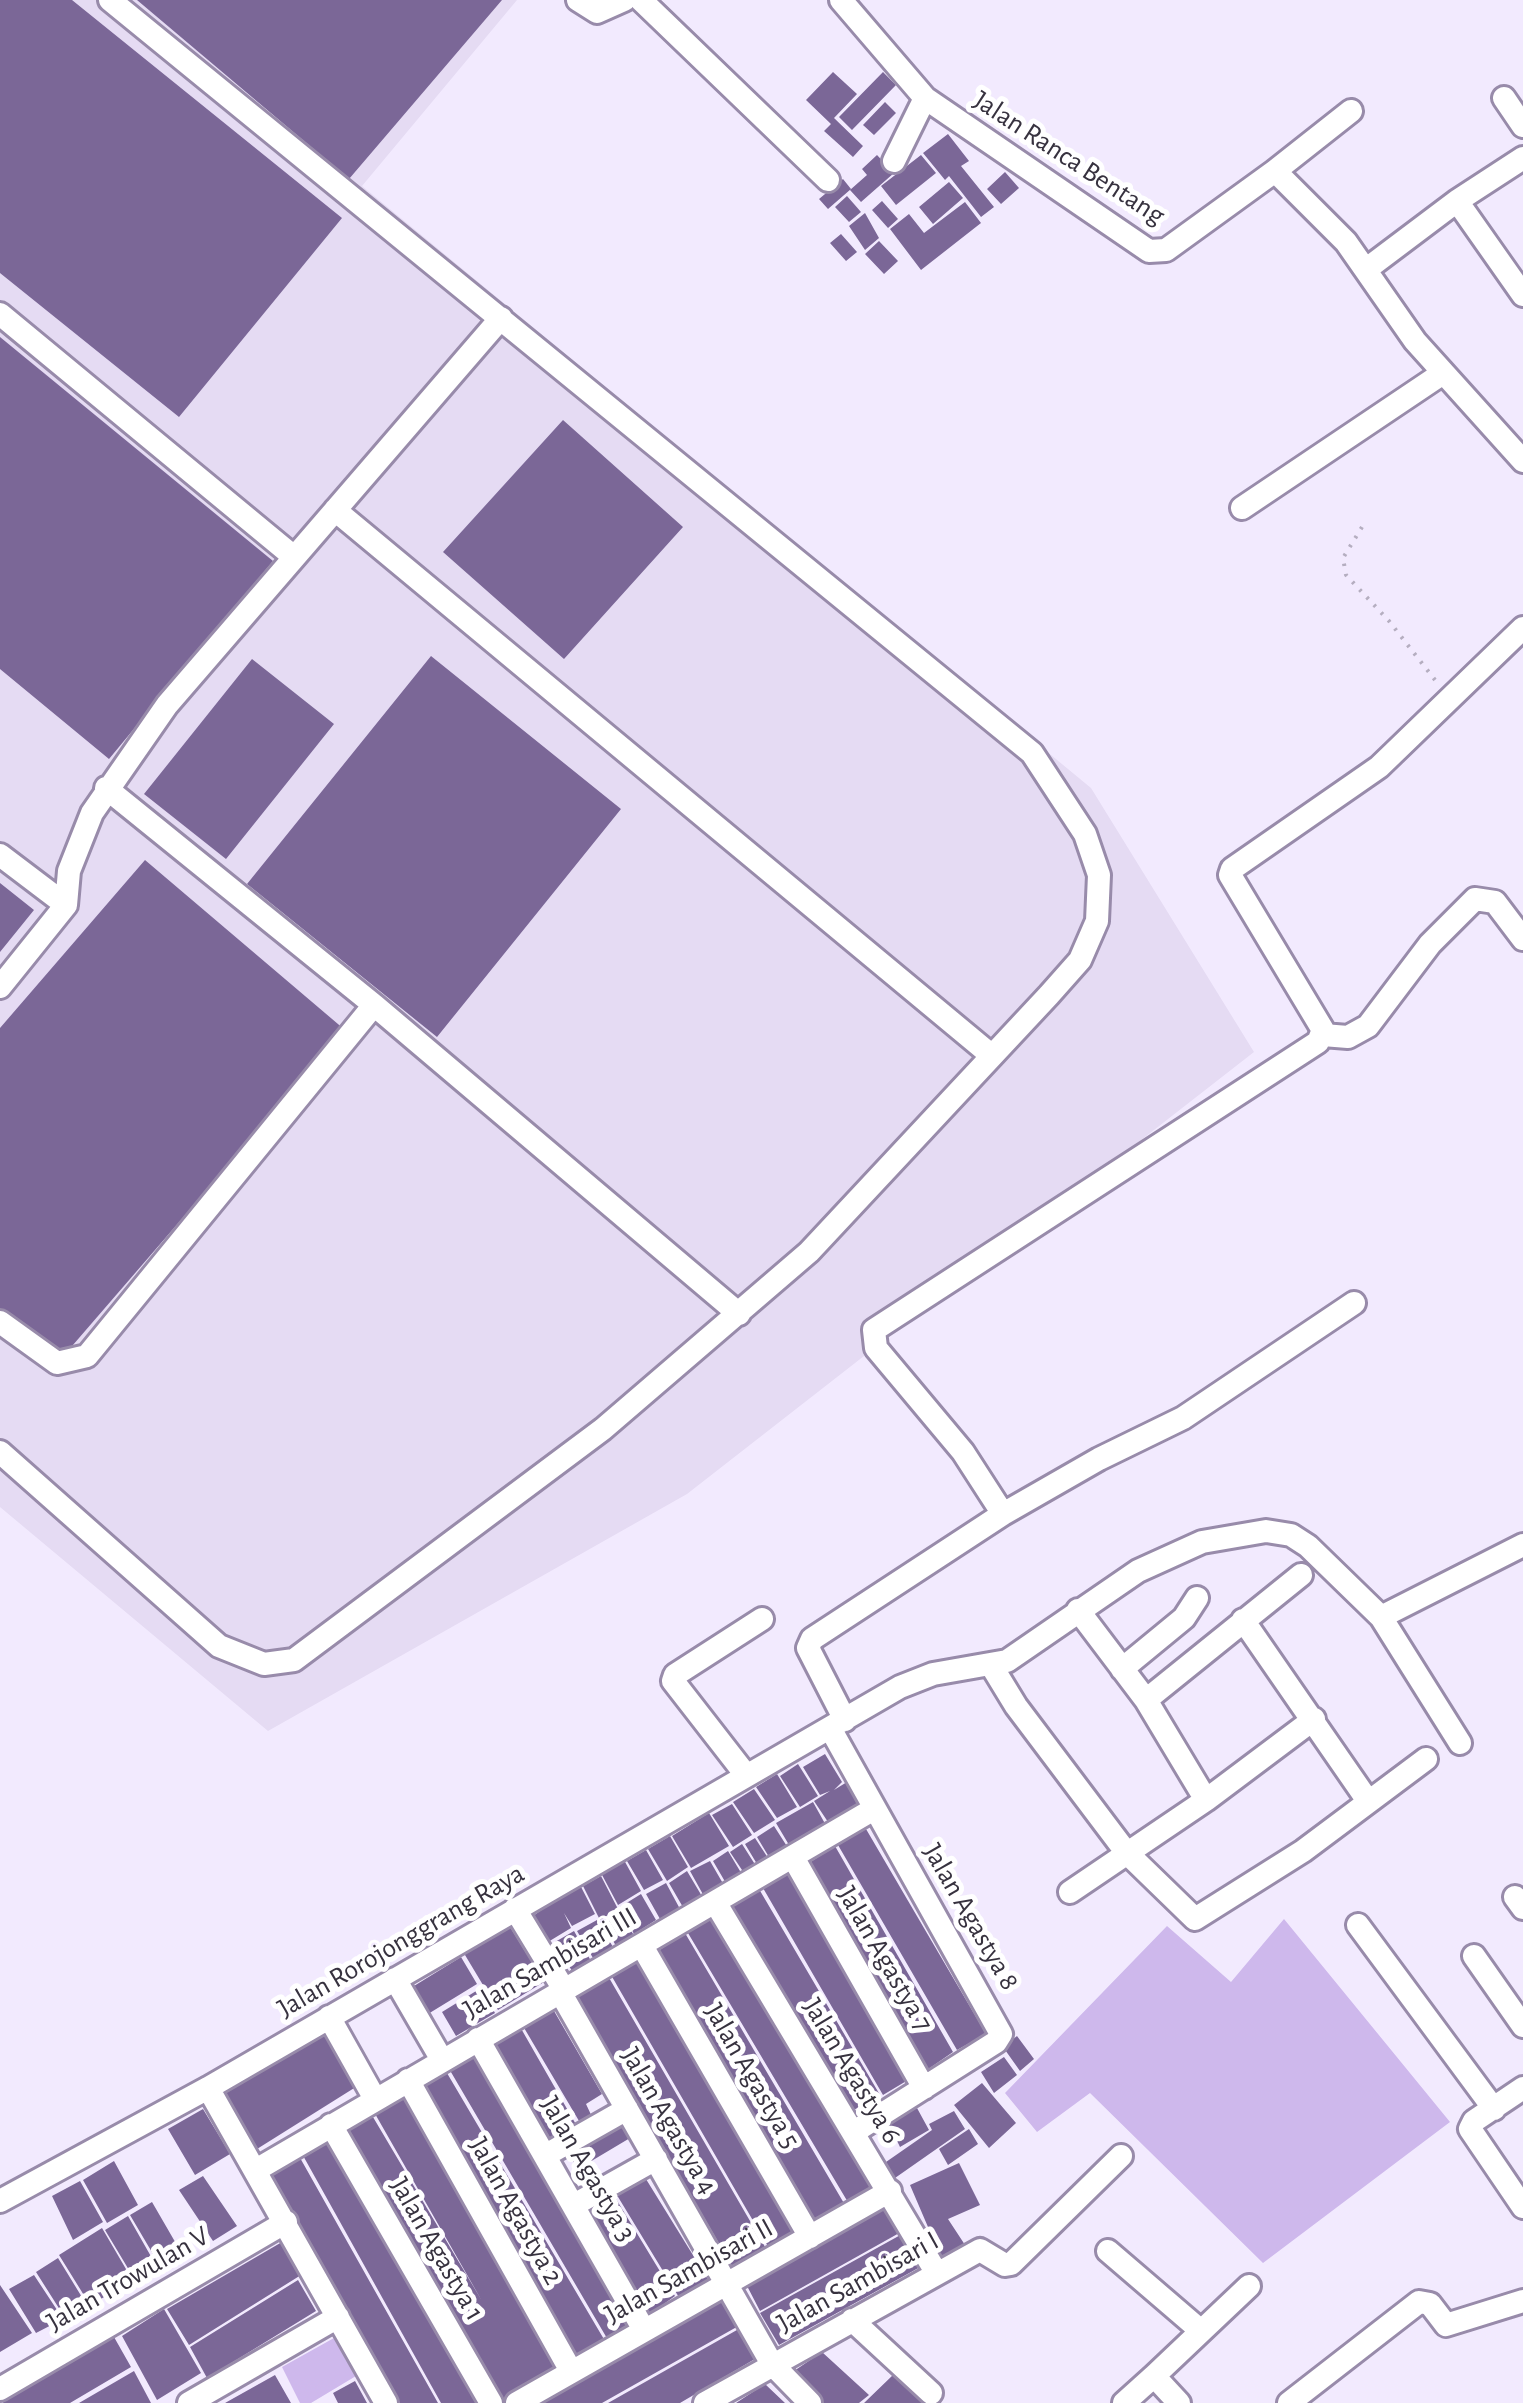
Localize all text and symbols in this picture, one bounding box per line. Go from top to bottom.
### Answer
street label: Jalan Ranca Bentang [967,84,1171,232]
street label: Jalan Agastya 8 [916,1838,1026,1996]
street label: Jalan Rorojonggrang Raya [272,1857,530,2025]
street label: Jalan Agastya 7 [830,1880,940,2038]
street label: Jalan Sambisari III [457,1900,643,2026]
street label: Jalan Agastya 6 [795,1992,909,2150]
street label: Jalan Agastya 5 [697,1997,807,2155]
street label: Jalan Agastya 4 [613,2042,725,2200]
street label: Jalan Agastya 3 [533,2090,643,2248]
street label: Jalan Agastya 2 [462,2131,570,2291]
street label: Jalan Agastya 1 [382,2171,492,2327]
street label: Jalan Sambisari II [599,2211,779,2331]
street label: Jalan Trowulan V [41,2219,215,2339]
street label: Jalan Sambisari I [771,2224,945,2340]

